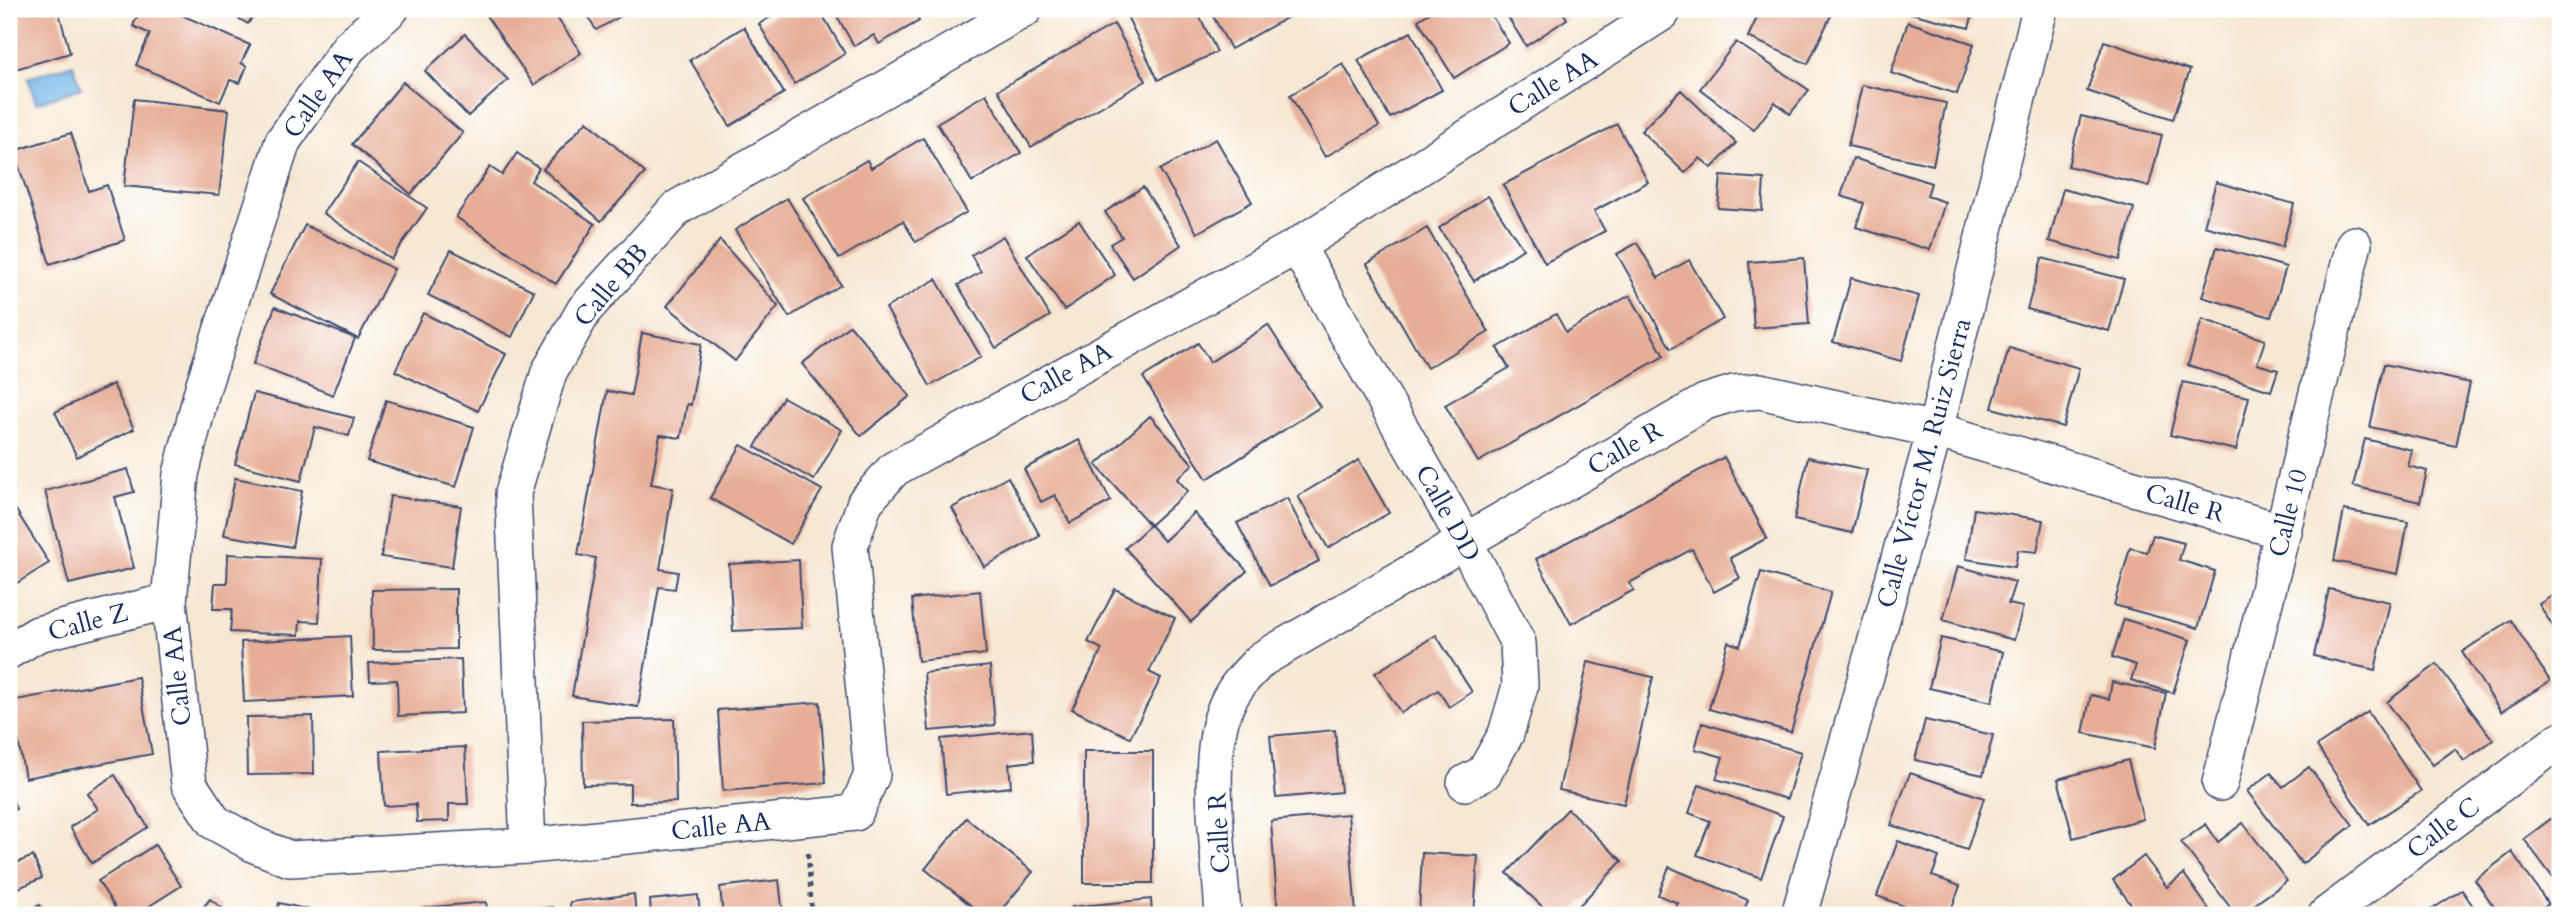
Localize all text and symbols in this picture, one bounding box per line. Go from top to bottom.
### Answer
street label: Calle AA [1501,41,1605,124]
street label: Calle AA [275,43,361,145]
street label: Calle BB [566,236,656,334]
street label: Calle Víctor M. Ruiz Sierra [1868,314,1980,612]
street label: Calle AA [1014,333,1119,413]
street label: Calle R [1581,413,1669,483]
street label: Calle DD [1407,458,1489,568]
street label: Calle 10 [2260,465,2316,561]
street label: Calle R [2141,475,2229,531]
street label: Calle Z [44,595,132,649]
street label: Calle AA [154,624,200,728]
street label: Calle C [2399,789,2487,867]
street label: Calle R [1199,792,1239,874]
street label: Calle AA [669,803,773,849]

